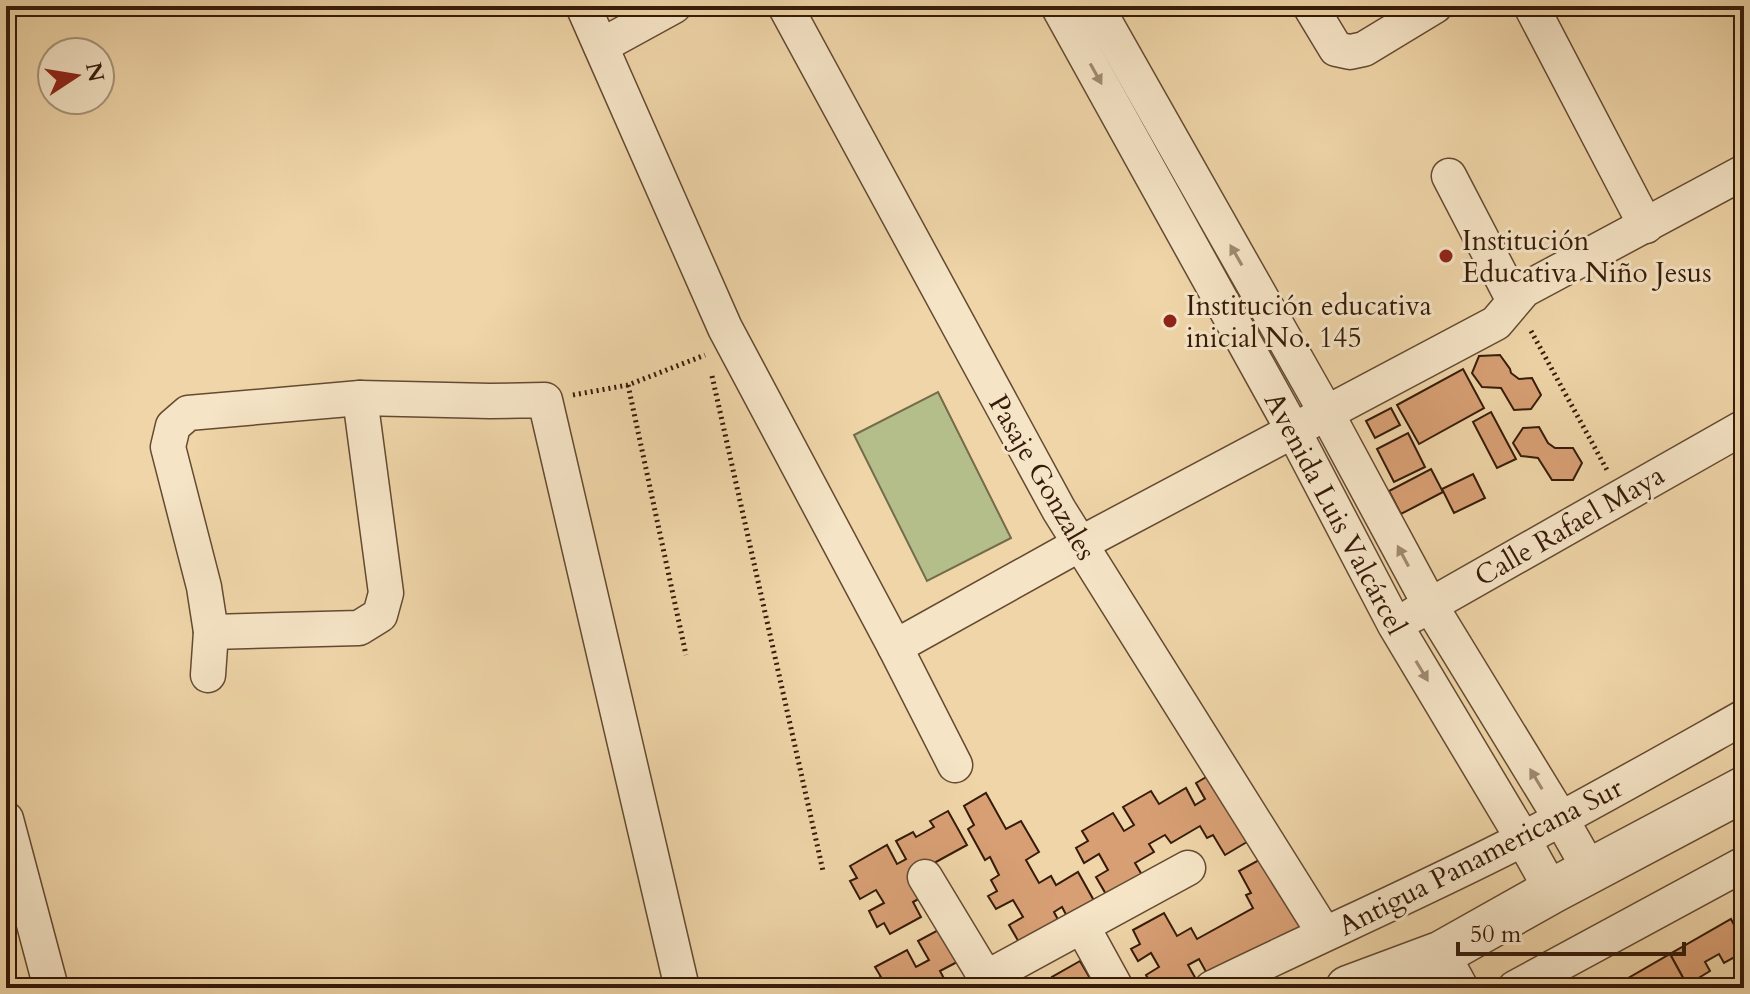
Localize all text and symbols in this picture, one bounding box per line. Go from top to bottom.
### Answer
north arrow [36,36,116,116]
text: N [78,60,111,85]
one-way arrow [1088,63,1102,85]
place label: Institución Educativa Niño Jesus [1462,222,1712,292]
one-way arrow [1230,244,1244,266]
marker: Institución Educativa Niño Jesus [1437,247,1455,265]
place label: Institución educativa inicial No. 145 [1186,287,1432,357]
marker: Institución educativa inicial No. 145 [1161,312,1179,330]
street label: Avenida Luis Valcárcel [1255,385,1415,641]
street label: Pasaje Gonzales [979,388,1105,567]
street label: Calle Rafael Maya [1468,456,1671,596]
one-way arrow [1397,544,1410,567]
one-way arrow [1415,660,1429,682]
street label: Antigua Panamericana Sur [1332,768,1630,945]
one-way arrow [1530,768,1544,790]
scale bar [1458,906,1684,956]
text: 50 m [1470,918,1522,951]

